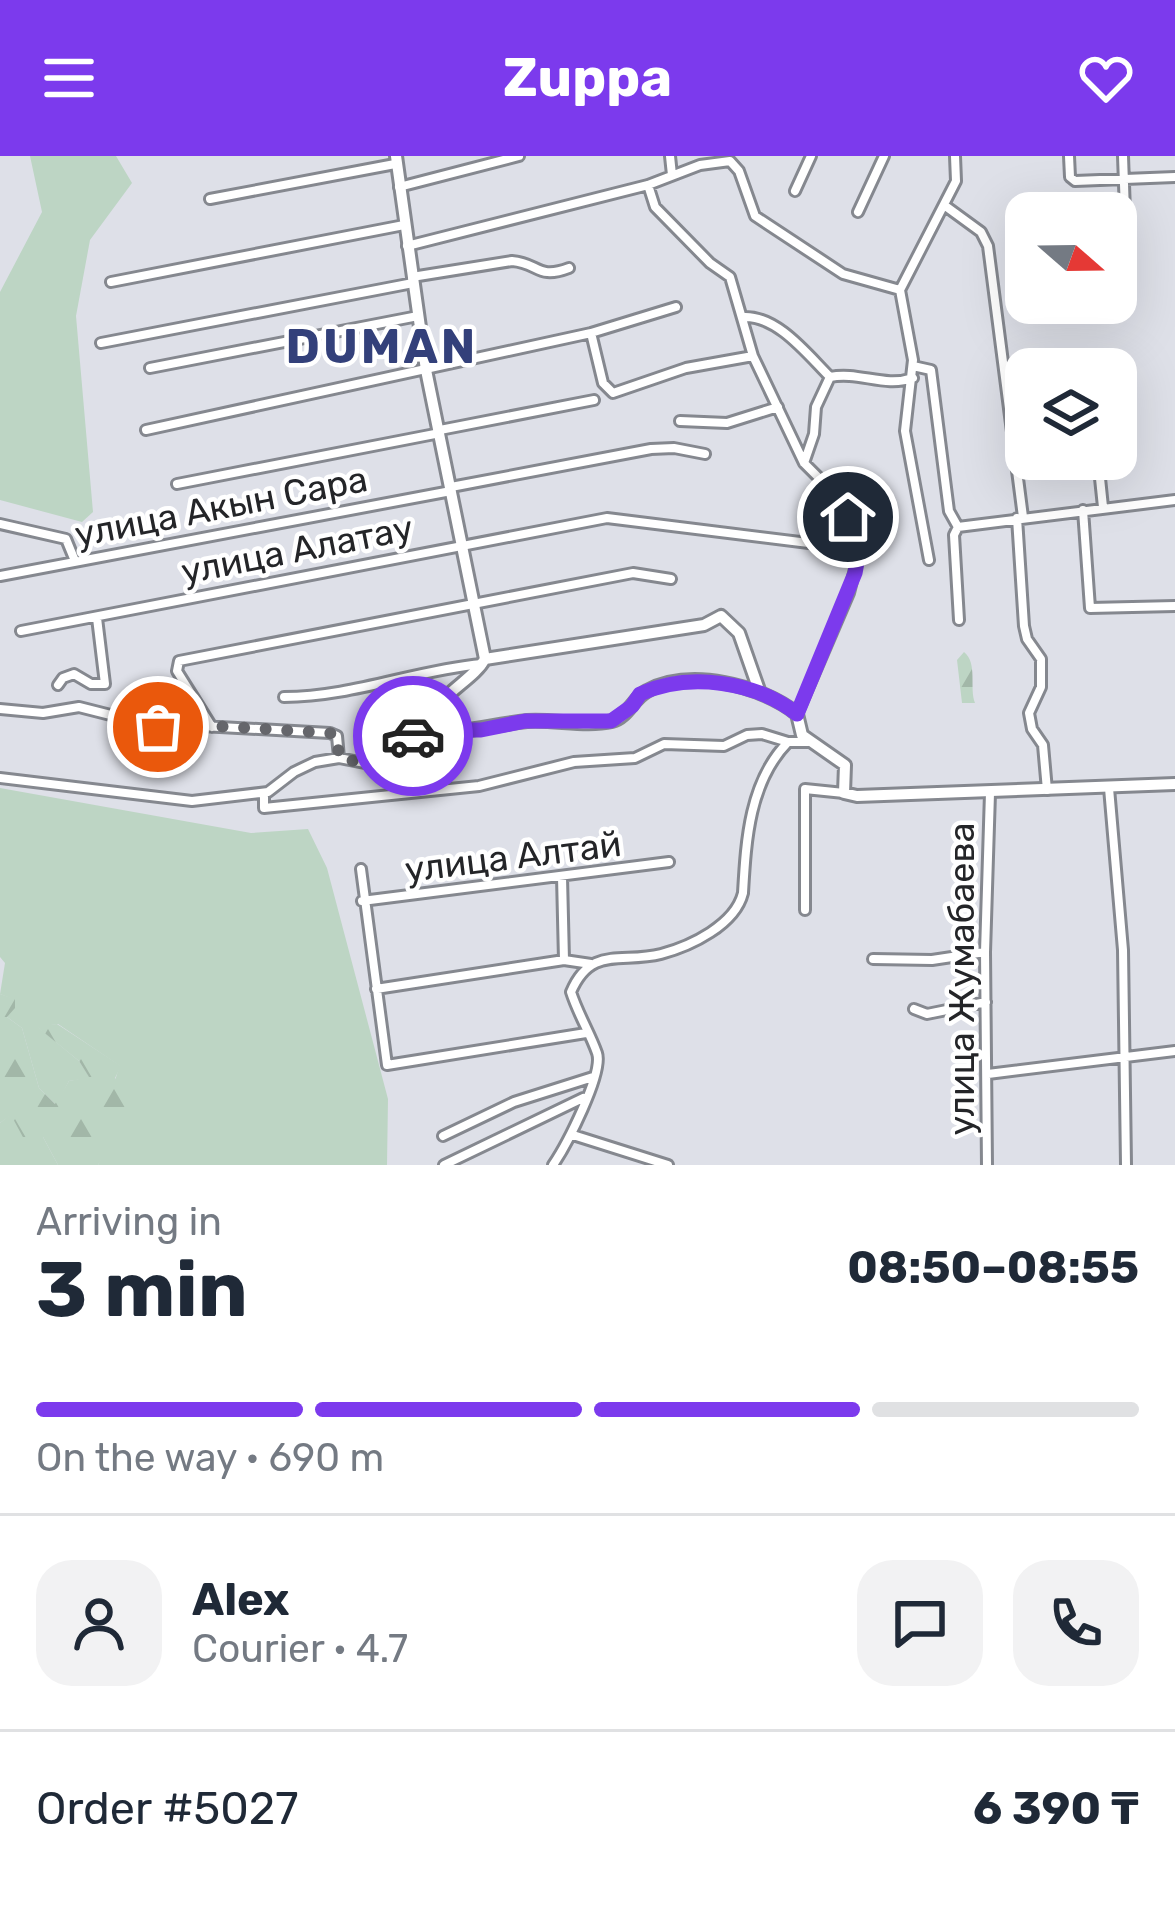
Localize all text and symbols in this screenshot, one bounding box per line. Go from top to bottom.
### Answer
icon: menu [36,45,102,111]
icon: heart [1073,45,1139,111]
text: Zuppa [503,46,672,110]
north arrow [1005,192,1137,324]
map controls [1005,192,1137,480]
district label: DUMAN [286,318,478,375]
button: layers [1005,348,1137,480]
street label: улица Акын Сара [71,457,371,556]
pin [797,466,899,568]
icon: home [815,484,881,550]
street label: улица Алатау [178,506,417,593]
pin [107,676,209,778]
courier [353,676,473,796]
icon: bag [125,694,191,760]
icon: car [380,703,446,769]
street label: улица Алтай [402,822,624,891]
street label: улица Жумабаева [940,822,983,1136]
text: Arriving in [36,1199,222,1245]
text: 08:50–08:55 [847,1241,1139,1294]
text: 3 min [36,1243,248,1336]
text: On the way · 690 m [36,1435,384,1481]
button: person [36,1560,162,1686]
button: chat [857,1560,983,1686]
button: phone [1013,1560,1139,1686]
text: Alex [192,1573,290,1626]
text: Courier · 4.7 [192,1626,408,1672]
text: Order #5027 [36,1782,298,1835]
text: 6 390 ₸ [973,1782,1139,1835]

